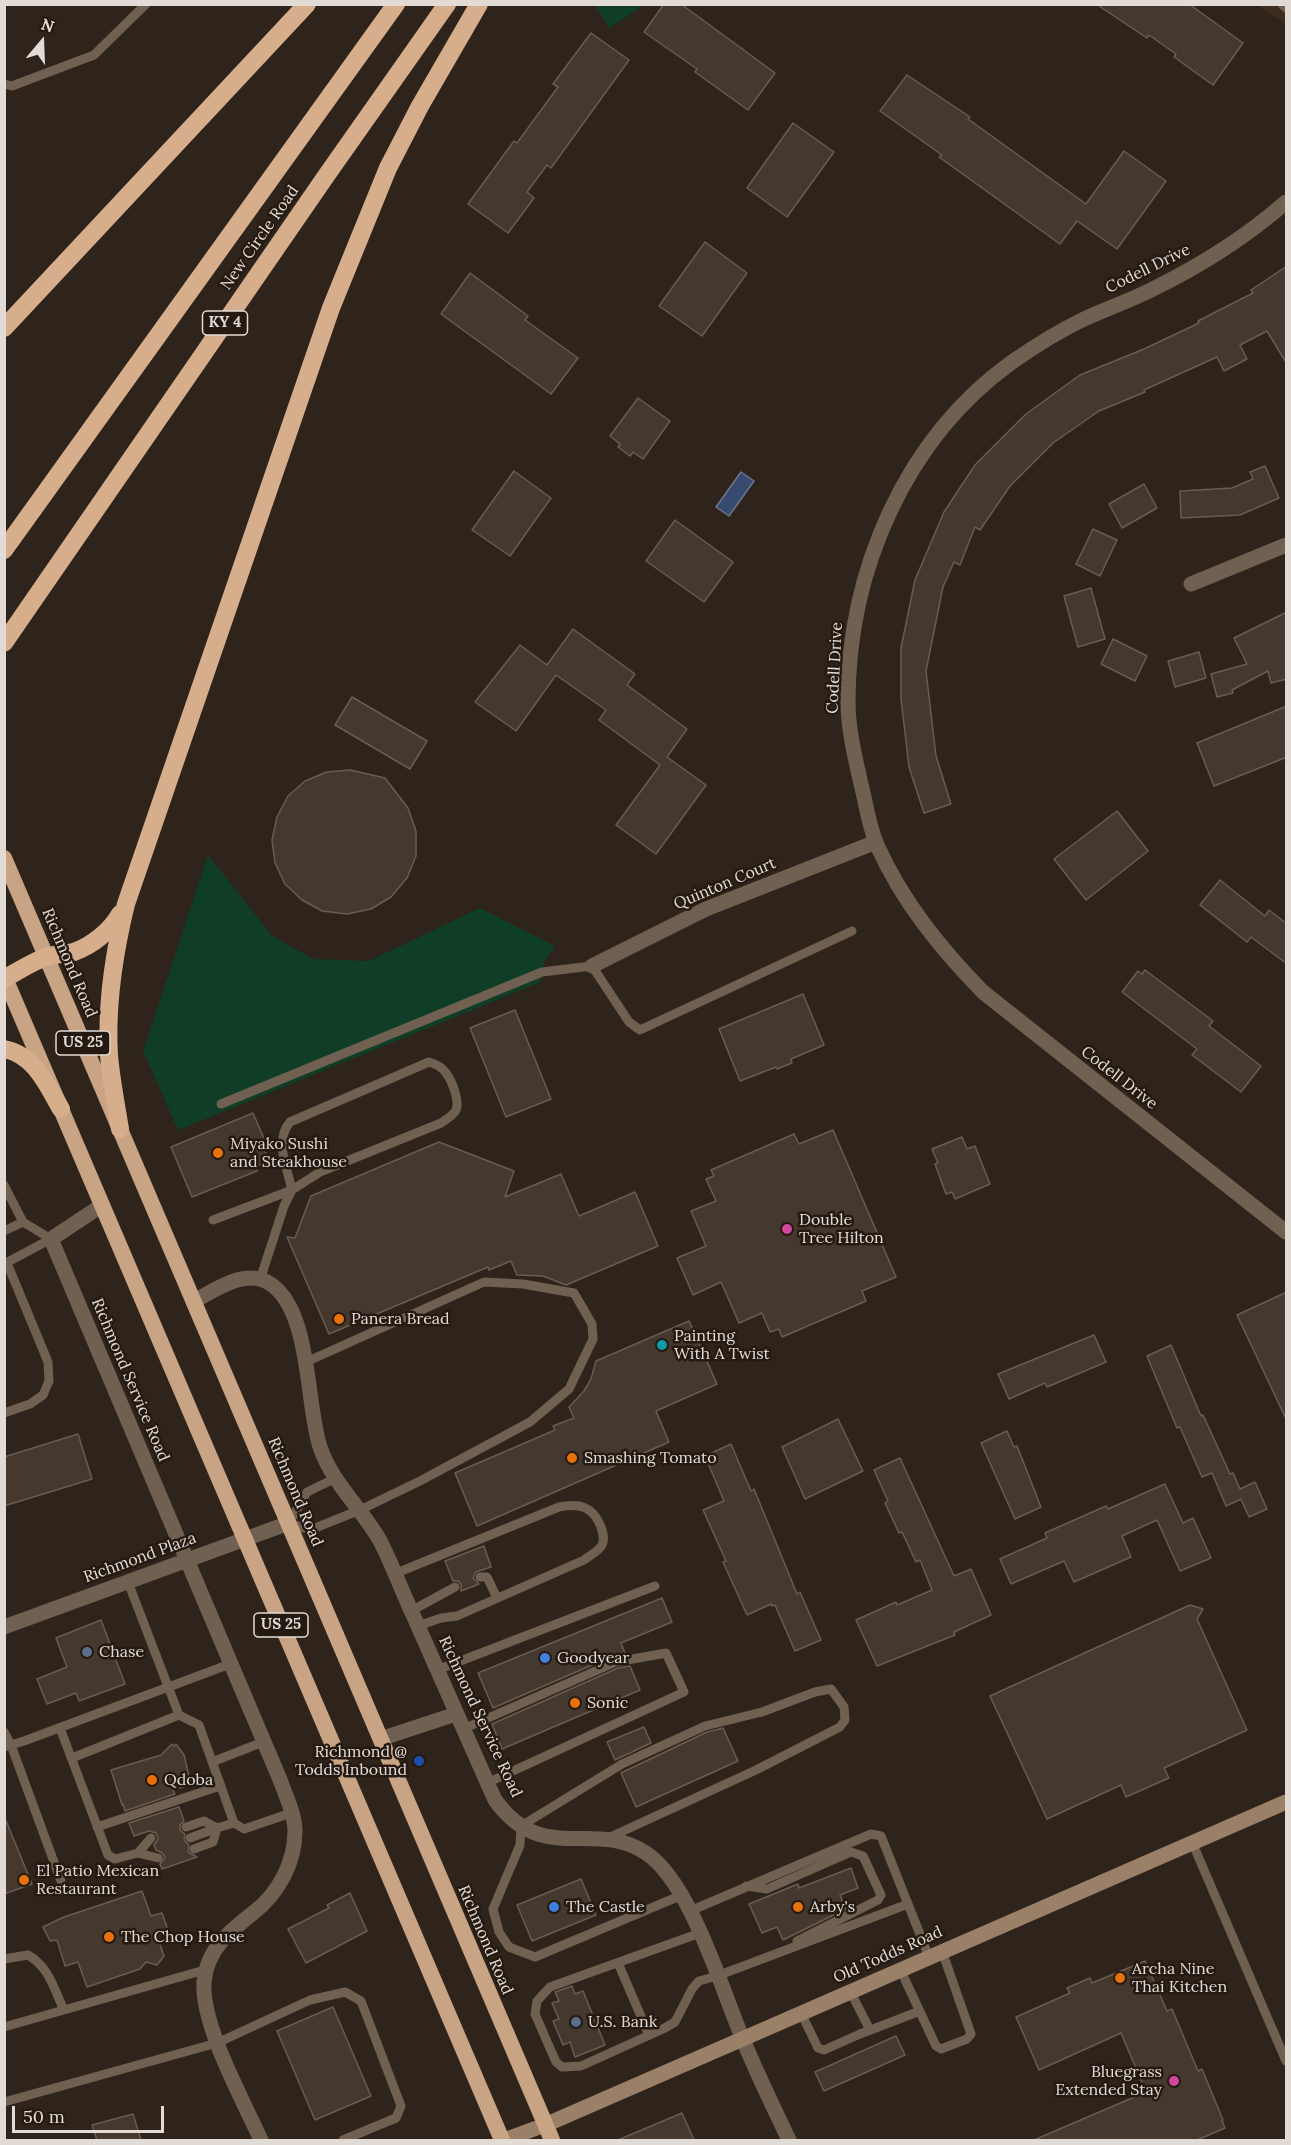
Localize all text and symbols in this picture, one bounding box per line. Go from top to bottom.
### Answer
north arrow [12,12,72,72]
text: N [39,14,57,36]
street label: New Circle Road [217,182,303,294]
street label: Codell Drive [1103,240,1193,298]
road number: KY 4 [202,311,248,335]
street label: Codell Drive [823,622,847,714]
street label: Quinton Court [671,854,779,914]
street label: Richmond Road [37,905,101,1021]
road number: US 25 [56,1031,110,1055]
street label: Codell Drive [1077,1042,1161,1114]
place label: Miyako Sushi and Steakhouse [230,1134,347,1172]
marker: Miyako Sushi and Steakhouse [211,1146,225,1160]
place label: Double Tree Hilton [799,1210,884,1248]
marker: Double Tree Hilton [780,1222,794,1236]
street label: Richmond Service Road [87,1295,173,1465]
place label: Panera Bread [351,1309,450,1329]
marker: Panera Bread [332,1312,346,1326]
place label: Painting With A Twist [674,1326,770,1364]
marker: Painting With A Twist [655,1338,669,1352]
street label: Richmond Road [263,1434,327,1550]
place label: Smashing Tomato [584,1448,717,1468]
marker: Smashing Tomato [565,1451,579,1465]
street label: Richmond Plaza [81,1529,199,1587]
road number: US 25 [254,1613,308,1637]
street label: Richmond Service Road [434,1633,526,1801]
place label: Chase [99,1642,144,1662]
marker: Chase [80,1645,94,1659]
place label: Goodyear [557,1648,629,1668]
marker: Goodyear [538,1651,552,1665]
place label: Sonic [587,1693,628,1713]
marker: Sonic [568,1696,582,1710]
place label: Richmond @ Todds Inbound [295,1742,407,1780]
marker: Richmond @ Todds Inbound [412,1754,426,1768]
place label: Qdoba [164,1770,213,1790]
marker: Qdoba [145,1773,159,1787]
place label: El Patio Mexican Restaurant [36,1861,159,1899]
marker: El Patio Mexican Restaurant [17,1873,31,1887]
street label: Richmond Road [453,1882,517,1998]
place label: The Castle [566,1897,645,1917]
place label: Arby's [810,1897,855,1917]
marker: The Castle [547,1900,561,1914]
marker: Arby's [791,1900,805,1914]
street label: Old Todds Road [830,1922,946,1988]
place label: The Chop House [121,1927,245,1947]
marker: The Chop House [102,1930,116,1944]
place label: Archa Nine Thai Kitchen [1132,1959,1227,1997]
marker: Archa Nine Thai Kitchen [1113,1971,1127,1985]
place label: U.S. Bank [588,2012,657,2032]
marker: U.S. Bank [569,2015,583,2029]
place label: Bluegrass Extended Stay [1055,2062,1162,2100]
marker: Bluegrass Extended Stay [1167,2074,1181,2088]
scale bar [15,2094,166,2132]
text: 50 m [23,2105,65,2128]

